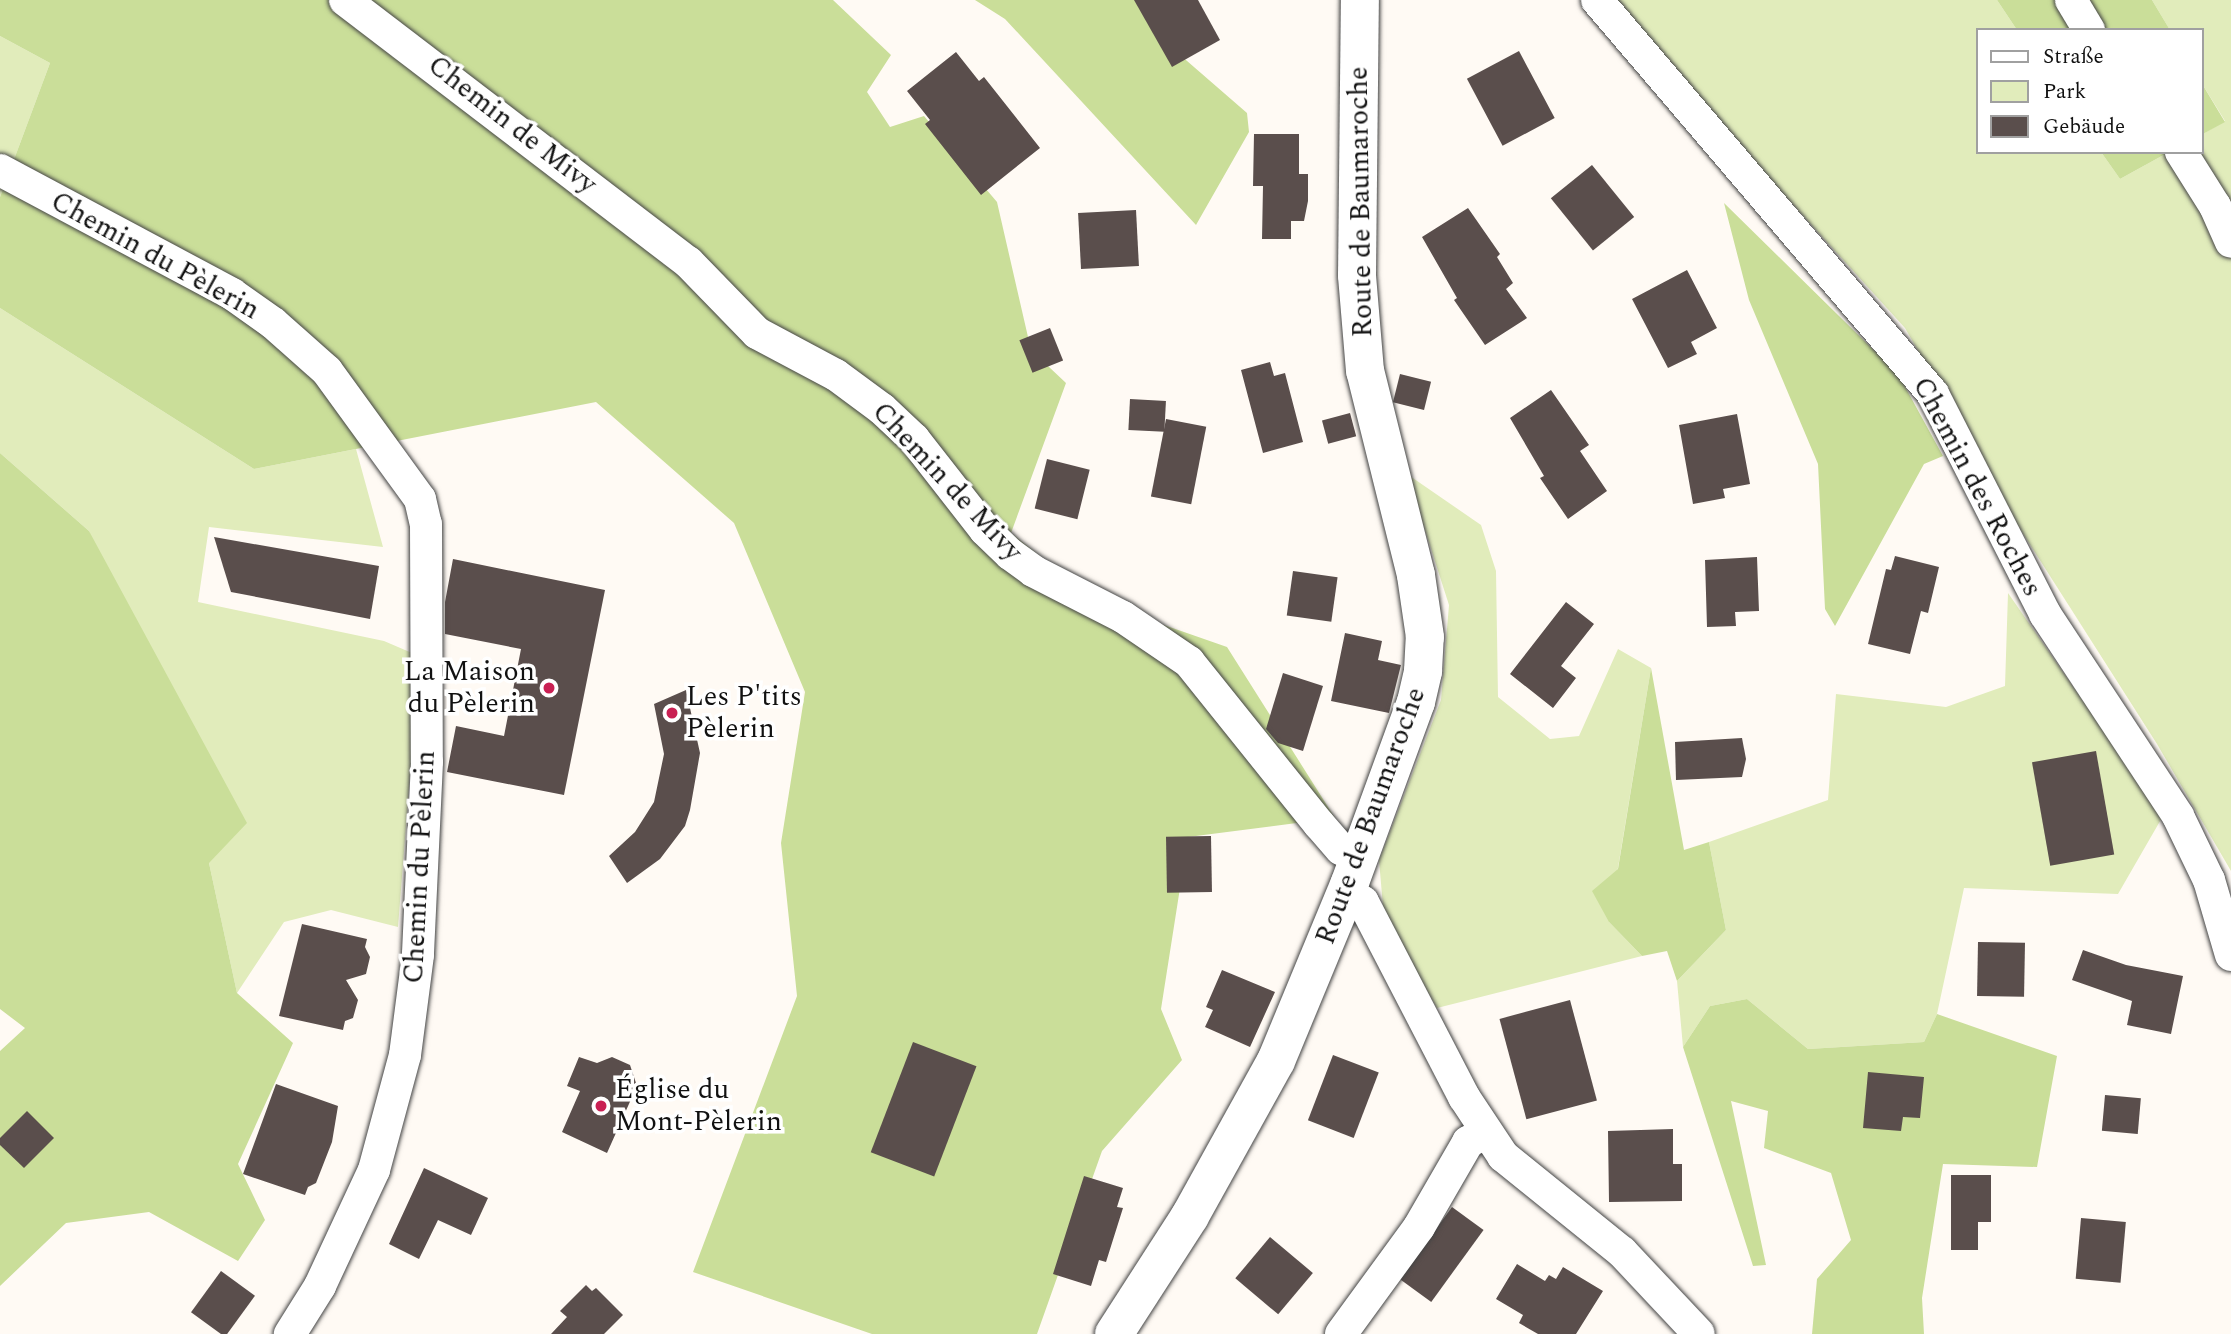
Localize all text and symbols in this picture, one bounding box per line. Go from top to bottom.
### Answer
legend [1976,28,2203,154]
text: Straße [2043,41,2104,73]
street label: Chemin de Mivy [421,49,603,201]
street label: Route de Baumaroche [1342,66,1380,338]
text: Park [2043,76,2086,108]
text: Gebäude [2043,111,2125,143]
street label: Chemin du Pèlerin [45,185,265,327]
street label: Chemin des Roches [1905,372,2049,602]
street label: Chemin de Mivy [865,396,1029,568]
place label: La Maison du Pèlerin [404,655,535,721]
marker: La Maison du Pèlerin [541,680,557,696]
place label: Les P'tits Pèlerin [686,680,802,746]
street label: Route de Baumaroche [1309,683,1433,949]
marker: Les P'tits Pèlerin [664,705,680,721]
street label: Chemin du Pèlerin [397,750,443,984]
place label: Église du Mont-Pèlerin [615,1073,782,1139]
marker: Église du Mont-Pèlerin [593,1098,609,1114]

